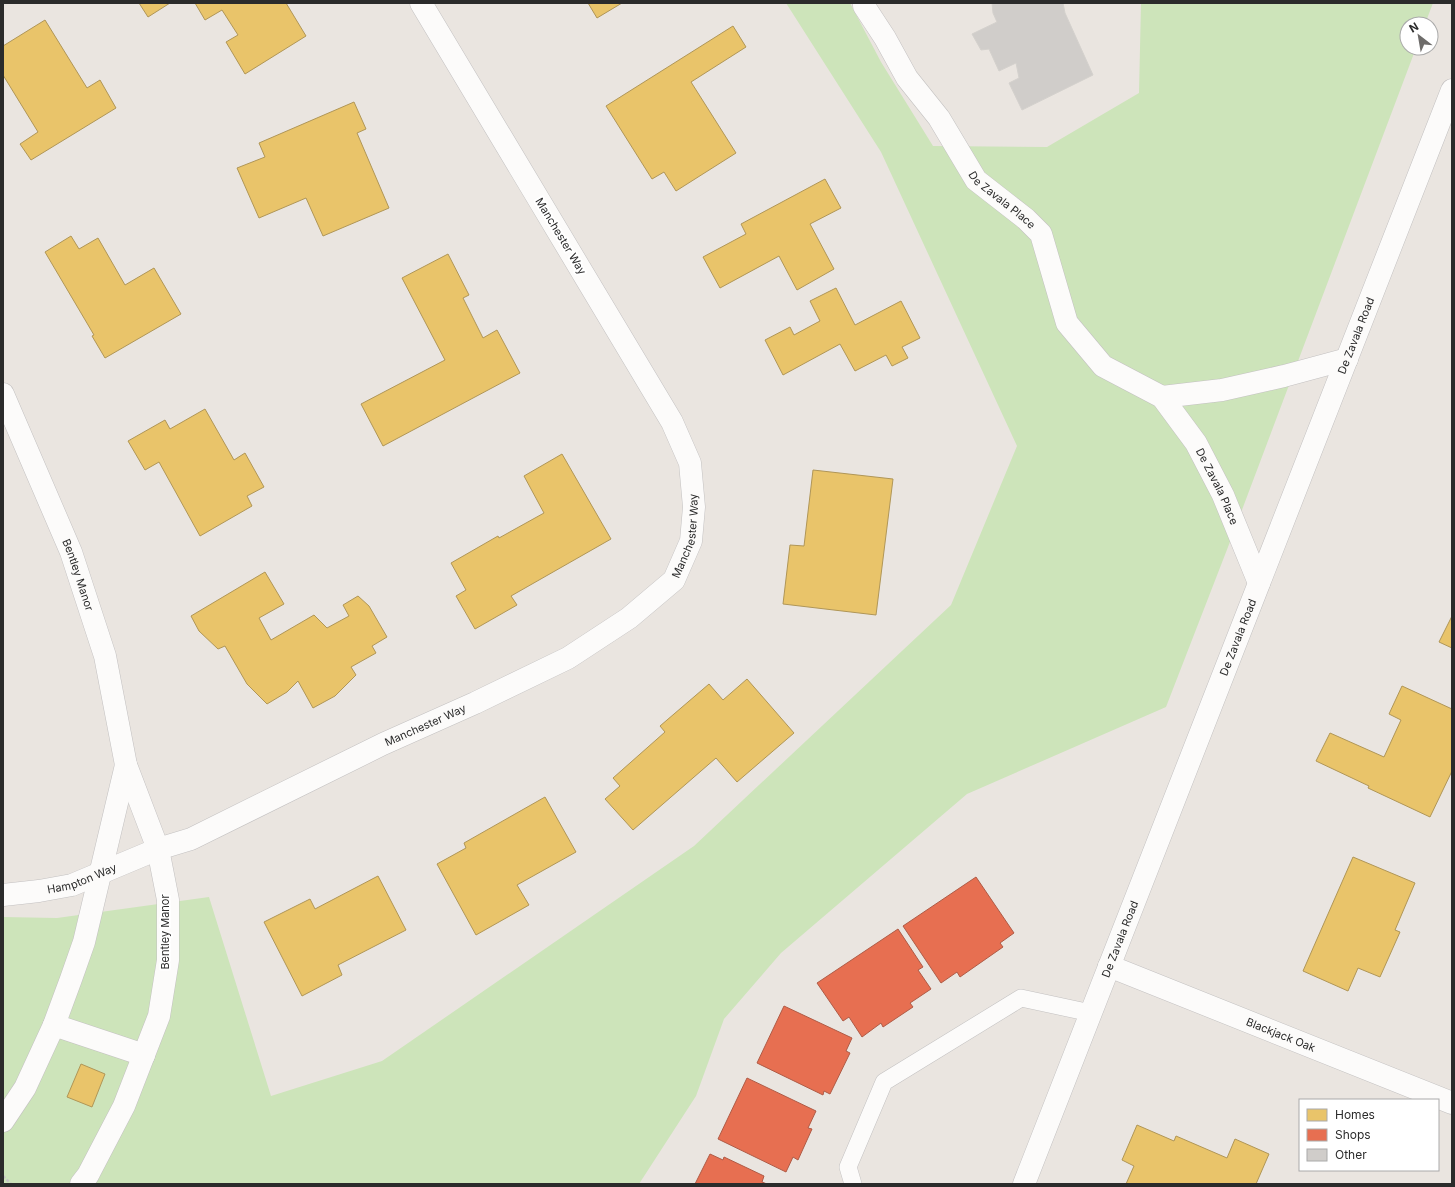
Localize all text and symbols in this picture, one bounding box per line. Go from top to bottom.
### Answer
north arrow [1399,16,1439,56]
text: N [1407,19,1421,36]
street label: De Zavala Place [965,169,1039,232]
street label: Manchester Way [533,195,589,277]
street label: De Zavala Road [1335,295,1377,376]
street label: De Zavala Place [1193,446,1241,527]
street label: Manchester Way [669,493,701,580]
street label: Bentley Manor [59,537,97,613]
street label: De Zavala Road [1217,597,1259,678]
street label: Manchester Way [383,701,468,749]
street label: Hampton Way [46,860,119,896]
street label: Bentley Manor [158,894,172,970]
street label: De Zavala Road [1099,899,1141,979]
street label: Blackjack Oak [1244,1015,1317,1055]
legend [1299,1099,1439,1171]
text: Homes [1335,1107,1375,1122]
text: Shops [1335,1127,1371,1142]
text: Other [1335,1147,1367,1162]

